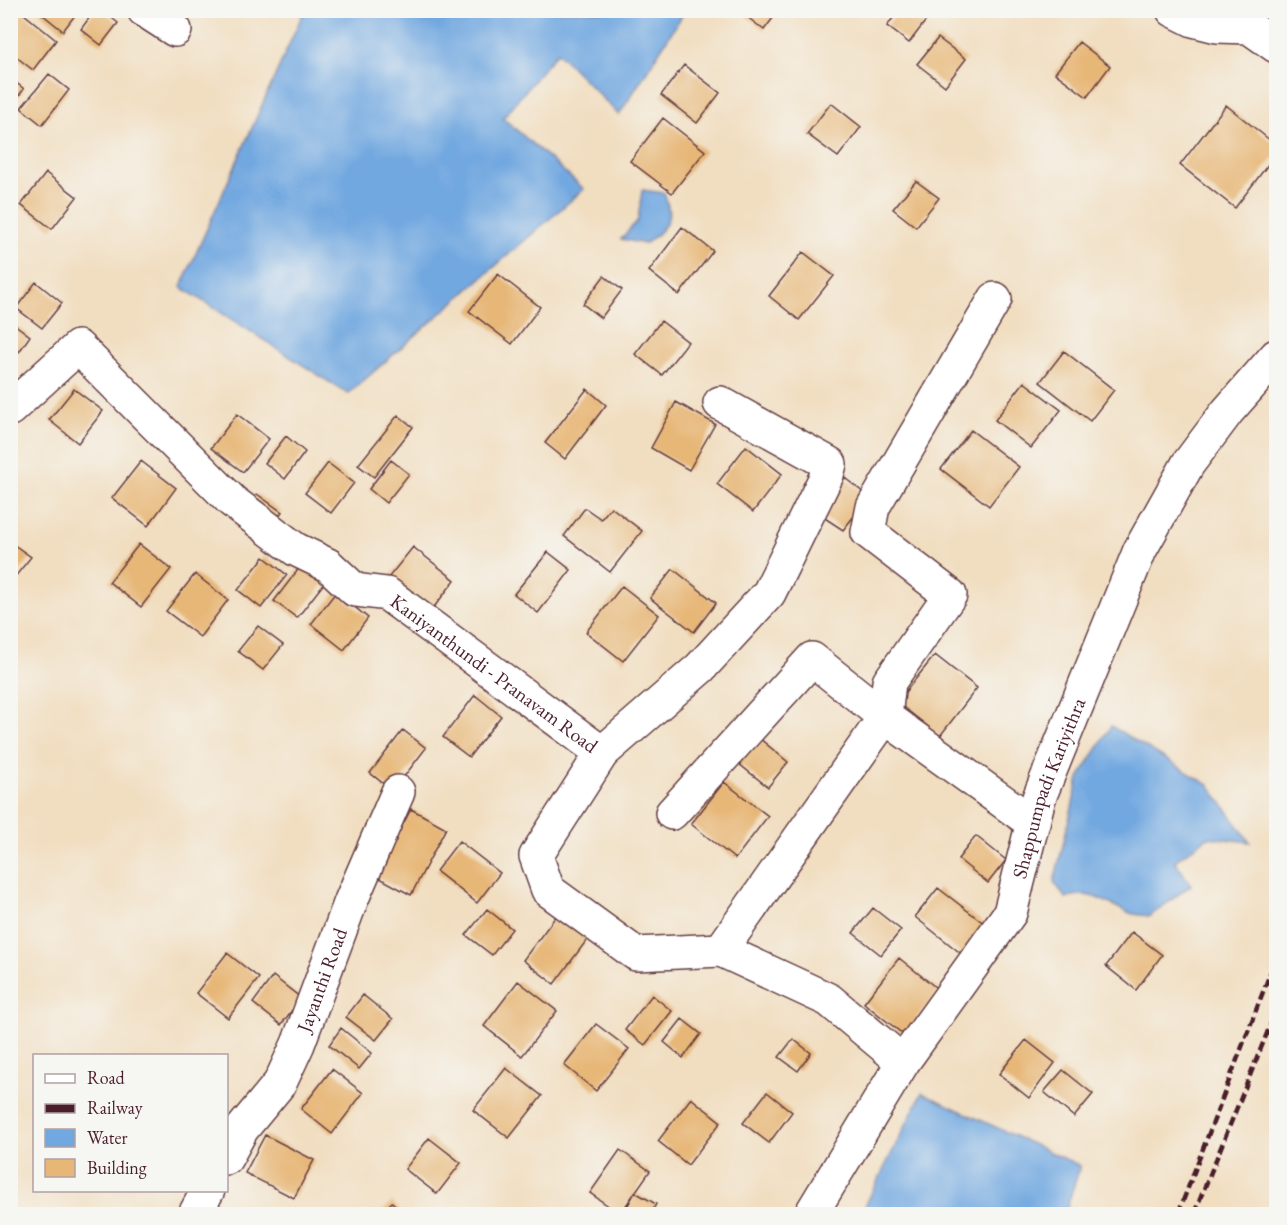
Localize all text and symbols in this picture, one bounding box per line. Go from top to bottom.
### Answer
street label: Kaniyanthundi - Pranavam Road [385,588,604,759]
street label: Shappumpadi Kariyithra [1006,694,1091,881]
street label: Jayanthi Road [290,924,353,1037]
legend [33,1054,228,1192]
text: Road [87,1066,126,1089]
text: Railway [87,1096,143,1119]
text: Water [87,1126,128,1149]
text: Building [87,1156,147,1179]

